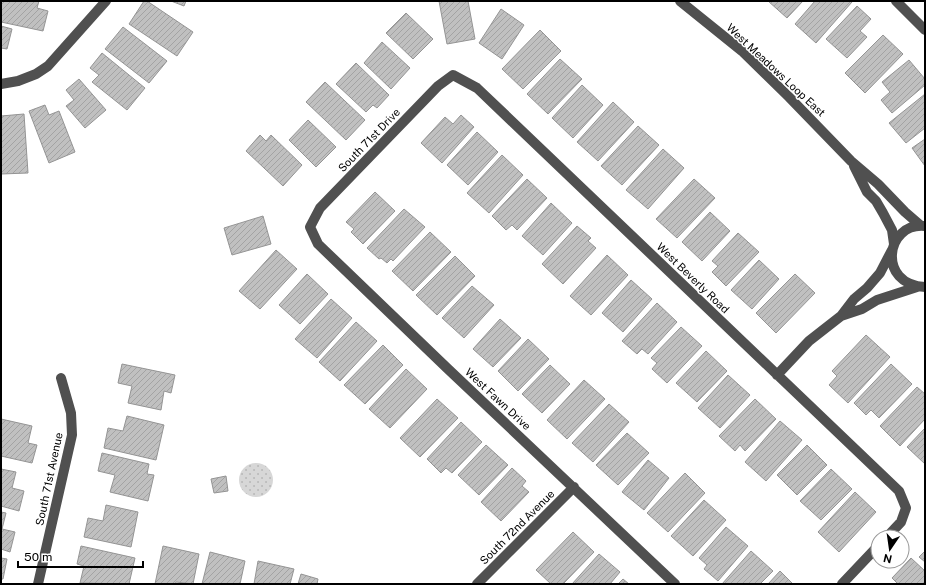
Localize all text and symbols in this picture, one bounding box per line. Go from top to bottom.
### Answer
street label: West Meadows Loop East [724,21,828,119]
street label: South 71st Drive [336,106,402,174]
street label: West Beverly Road [654,240,732,316]
street label: West Fawn Drive [463,366,533,432]
street label: South 71st Avenue [33,431,65,527]
street label: South 72nd Avenue [477,487,557,567]
north arrow [870,529,910,569]
scale bar [18,543,143,569]
text: 50 m [24,550,52,564]
text: N [882,552,893,566]

